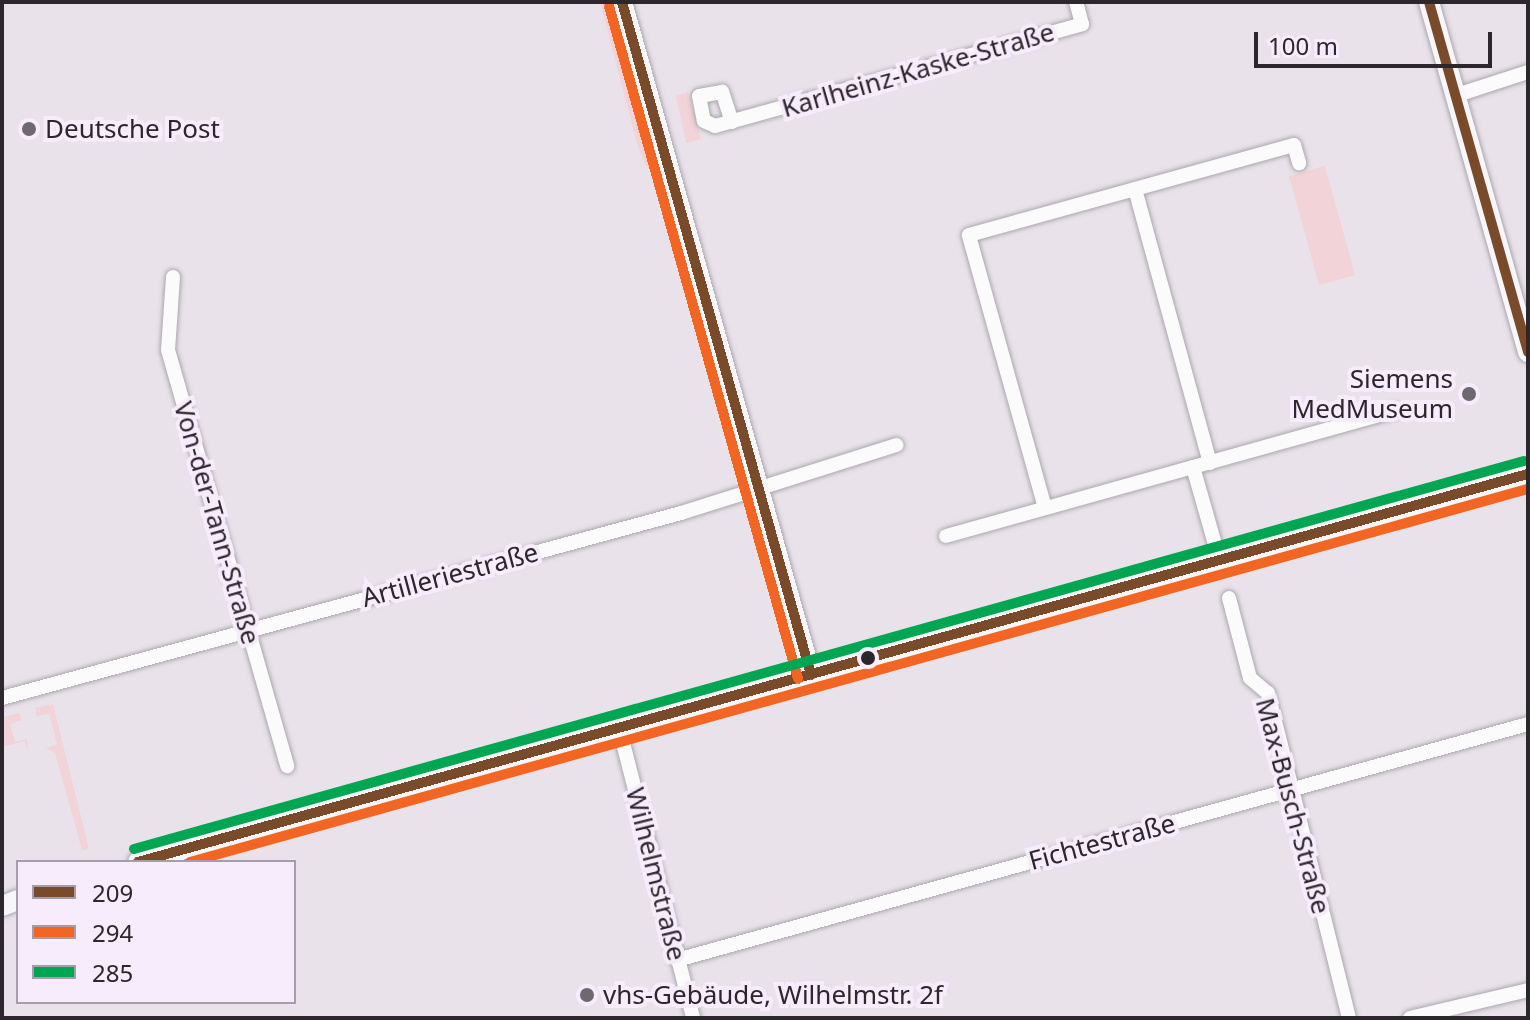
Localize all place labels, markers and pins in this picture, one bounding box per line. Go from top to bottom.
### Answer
place label: Deutsche Post [45,113,220,145]
marker: Deutsche Post [20,120,38,138]
place label: Siemens MedMuseum [1292,363,1453,424]
marker: Siemens MedMuseum [1460,385,1478,403]
unlabelled marker [860,650,876,666]
place label: vhs-Gebäude, Wilhelmstr. 2f [603,979,943,1011]
marker: vhs-Gebäude, Wilhelmstr. 2f [578,986,596,1004]

